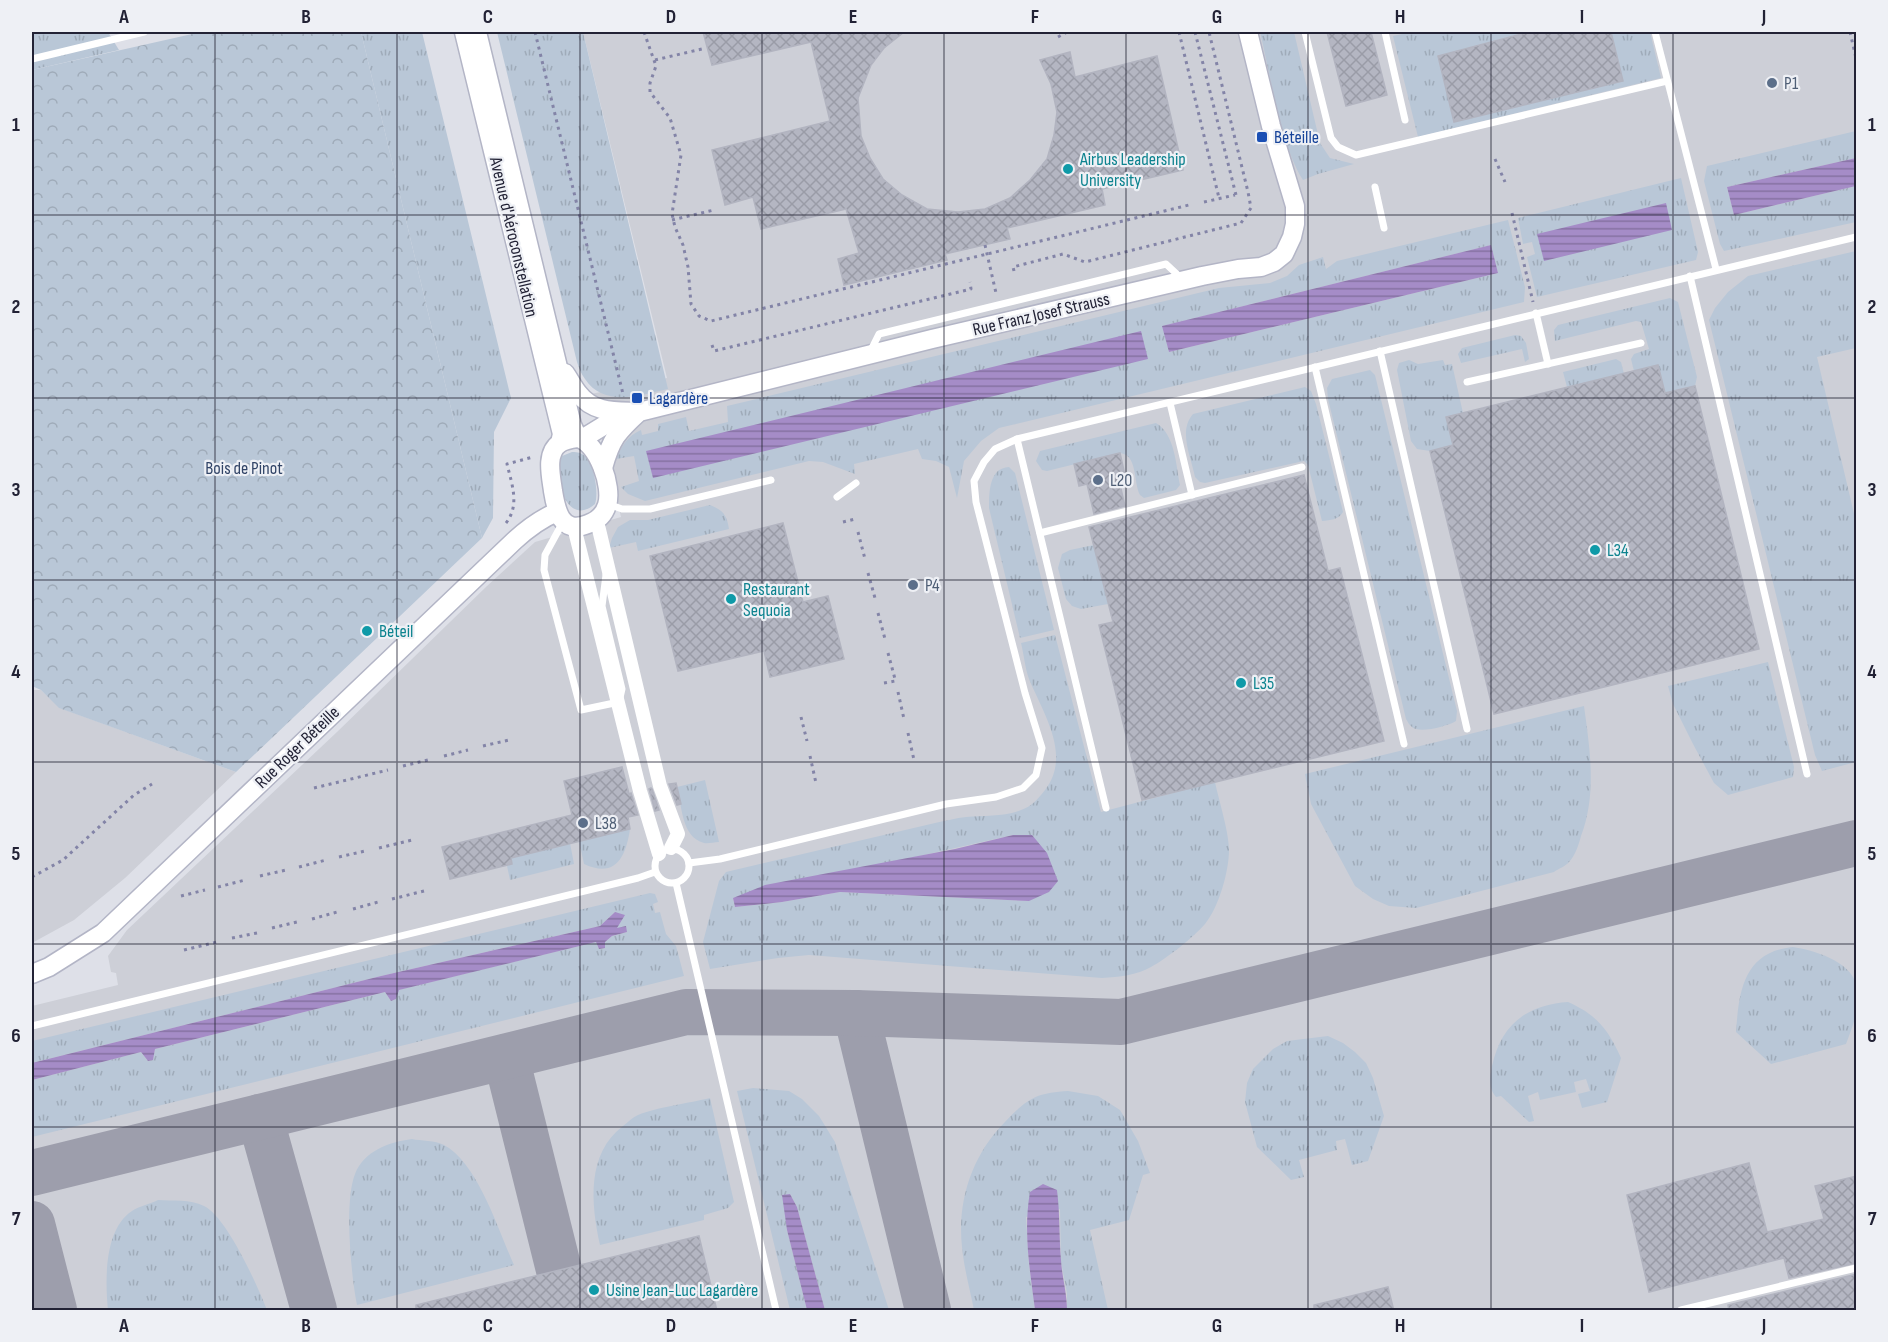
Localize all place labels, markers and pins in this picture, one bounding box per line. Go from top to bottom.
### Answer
place label: P1 [1784,73,1799,94]
marker: P1 [1765,76,1779,90]
place label: Béteille [1274,127,1319,148]
marker: Béteille [1255,130,1269,144]
place label: Airbus Leadership University [1079,149,1186,191]
marker: Airbus Leadership University [1061,162,1075,176]
place label: Lagardère [649,388,708,409]
marker: Lagardère [630,391,644,405]
place label: L20 [1110,470,1132,491]
marker: L20 [1091,473,1105,487]
place label: L34 [1607,540,1629,561]
marker: L34 [1588,543,1602,557]
place label: P4 [925,575,940,596]
marker: P4 [906,578,920,592]
place label: Restaurant Sequoia [743,579,810,621]
marker: Restaurant Sequoia [724,592,738,606]
place label: Béteil [379,621,413,642]
marker: Béteil [360,624,374,638]
place label: L35 [1253,673,1274,694]
marker: L35 [1234,676,1248,690]
place label: L38 [595,813,617,834]
marker: L38 [576,816,590,830]
place label: Usine Jean-Luc Lagardère [606,1280,758,1301]
marker: Usine Jean-Luc Lagardère [587,1283,601,1297]

